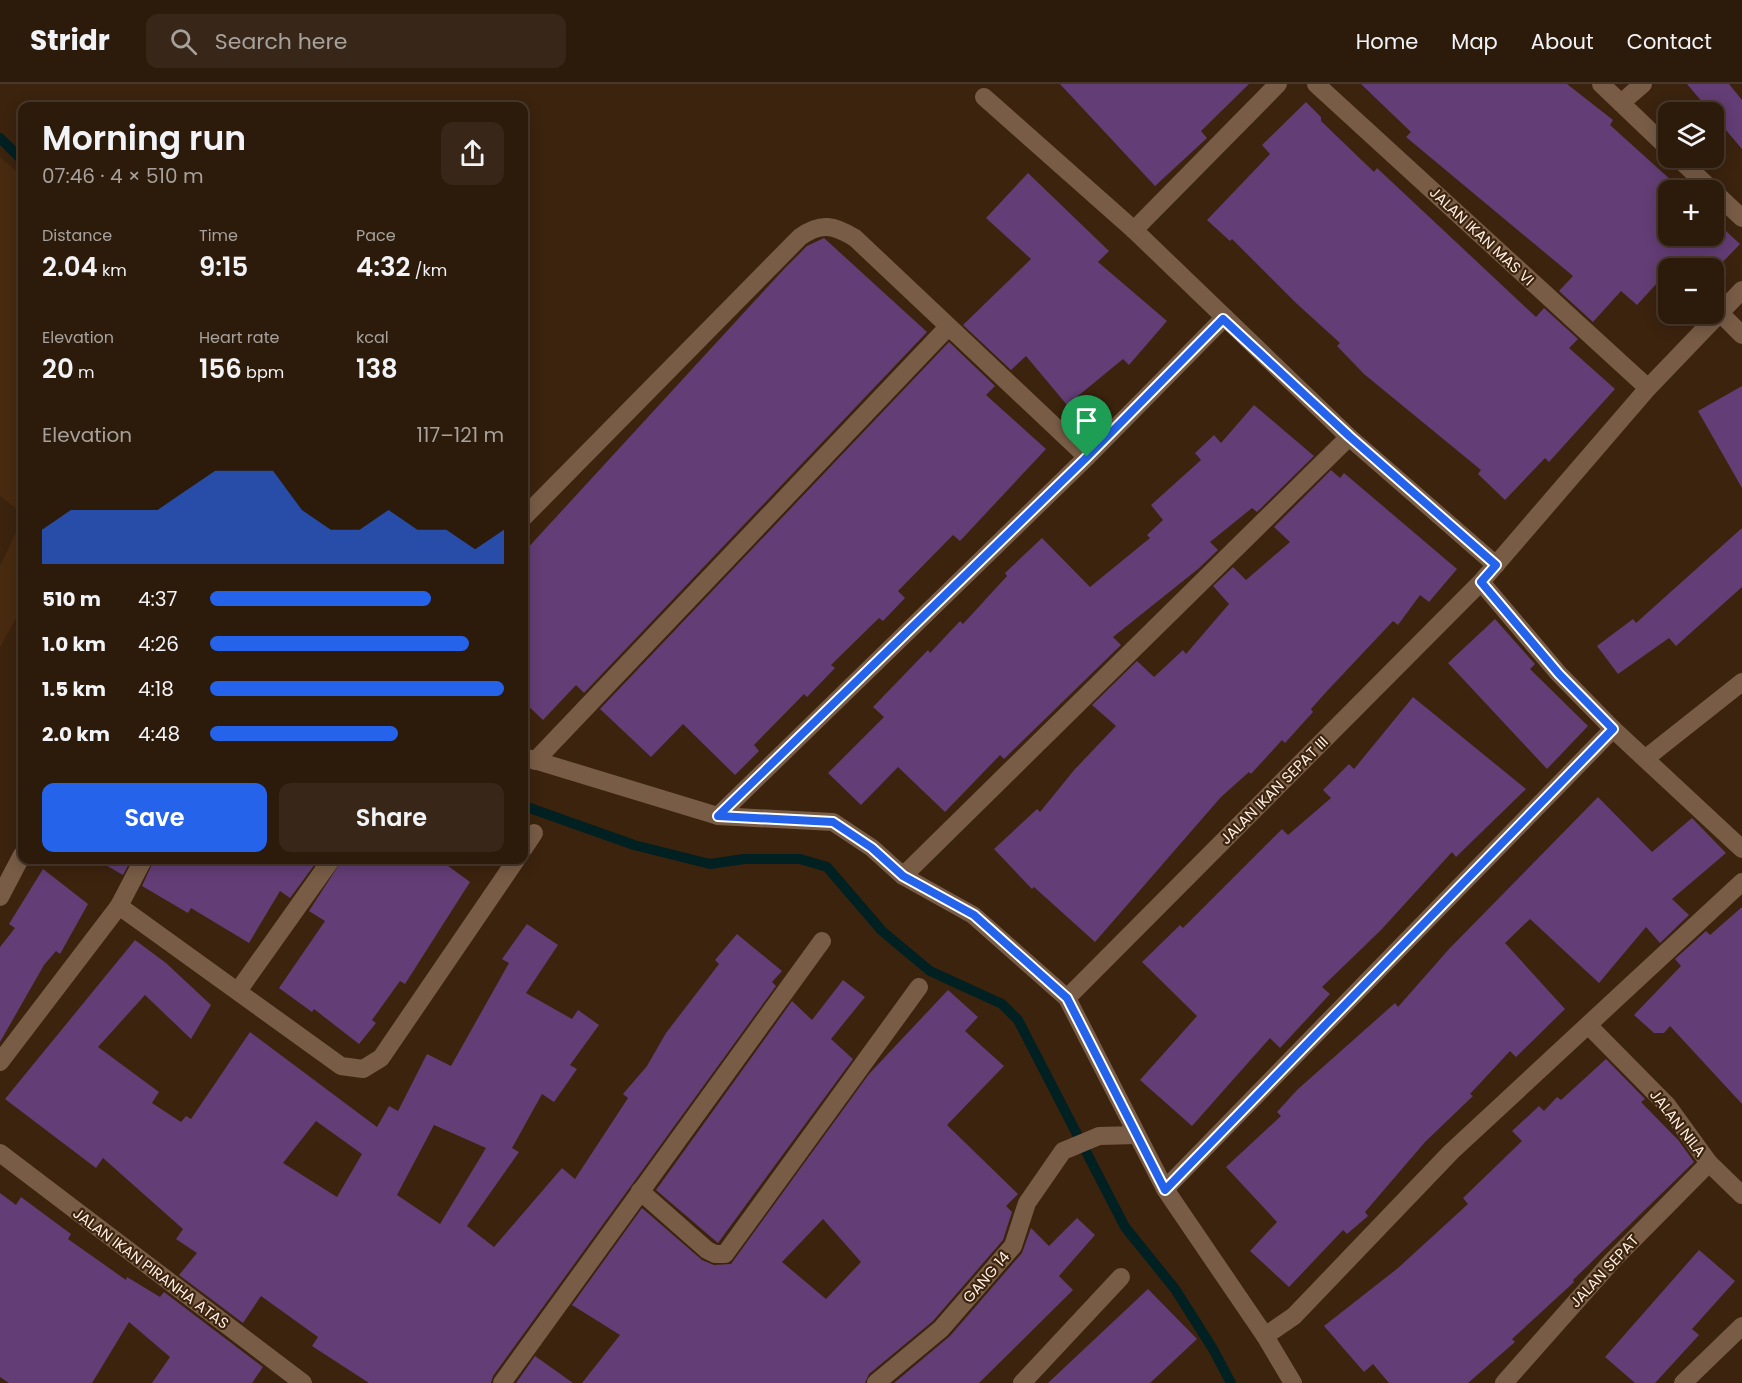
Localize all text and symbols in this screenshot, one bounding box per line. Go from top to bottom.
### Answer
search box [146,14,566,68]
text: Stridr [30,21,110,60]
icon: search [167,25,200,58]
text: Search here [215,26,347,57]
text: Home [1356,27,1418,56]
text: Map [1451,27,1498,56]
text: About [1531,27,1594,56]
text: Contact [1627,27,1712,56]
map controls [1658,102,1724,324]
button: layers [1658,102,1724,168]
text: Morning run [42,115,246,162]
button: share [441,122,504,185]
text: 07:46 · 4 × 510 m [42,162,204,190]
button: + [1658,180,1724,246]
street label: JALAN IKAN MAS VI [1425,182,1539,290]
text: Distance [42,224,112,247]
text: Time [199,224,238,247]
text: Pace [356,224,396,247]
text: 2.04 [42,249,98,285]
text: 9:15 [199,249,248,285]
text: 4:32 [356,249,411,285]
button: − [1658,258,1724,324]
text: km [98,259,127,282]
text: /km [411,259,447,282]
text: Elevation [42,326,114,349]
text: Heart rate [199,326,279,349]
text: kcal [356,326,389,349]
text: 20 [42,351,74,387]
text: 156 [199,351,242,387]
text: 138 [356,351,398,387]
text: m [74,361,95,384]
text: bpm [242,361,284,384]
pin [1061,395,1112,457]
icon: arrive [1070,404,1103,437]
text: Elevation [42,421,132,449]
text: 117–121 m [417,421,504,449]
text: 510 m [42,585,101,613]
text: 4:37 [138,585,178,613]
text: 1.0 km [42,630,106,658]
text: 4:26 [138,630,179,658]
text: 1.5 km [42,675,106,703]
text: 4:18 [138,675,174,703]
text: 2.0 km [42,720,110,748]
text: 4:48 [138,720,180,748]
street label: JALAN IKAN SEPAT III [1215,731,1333,849]
button: Save [42,783,267,852]
button: Share [279,783,504,852]
street label: JALAN NILA [1645,1085,1711,1161]
street label: JALAN IKAN PIRANHA ATAS [69,1202,233,1334]
street label: JALAN SEPAT [1565,1230,1643,1312]
street label: GANG 14 [958,1247,1014,1307]

